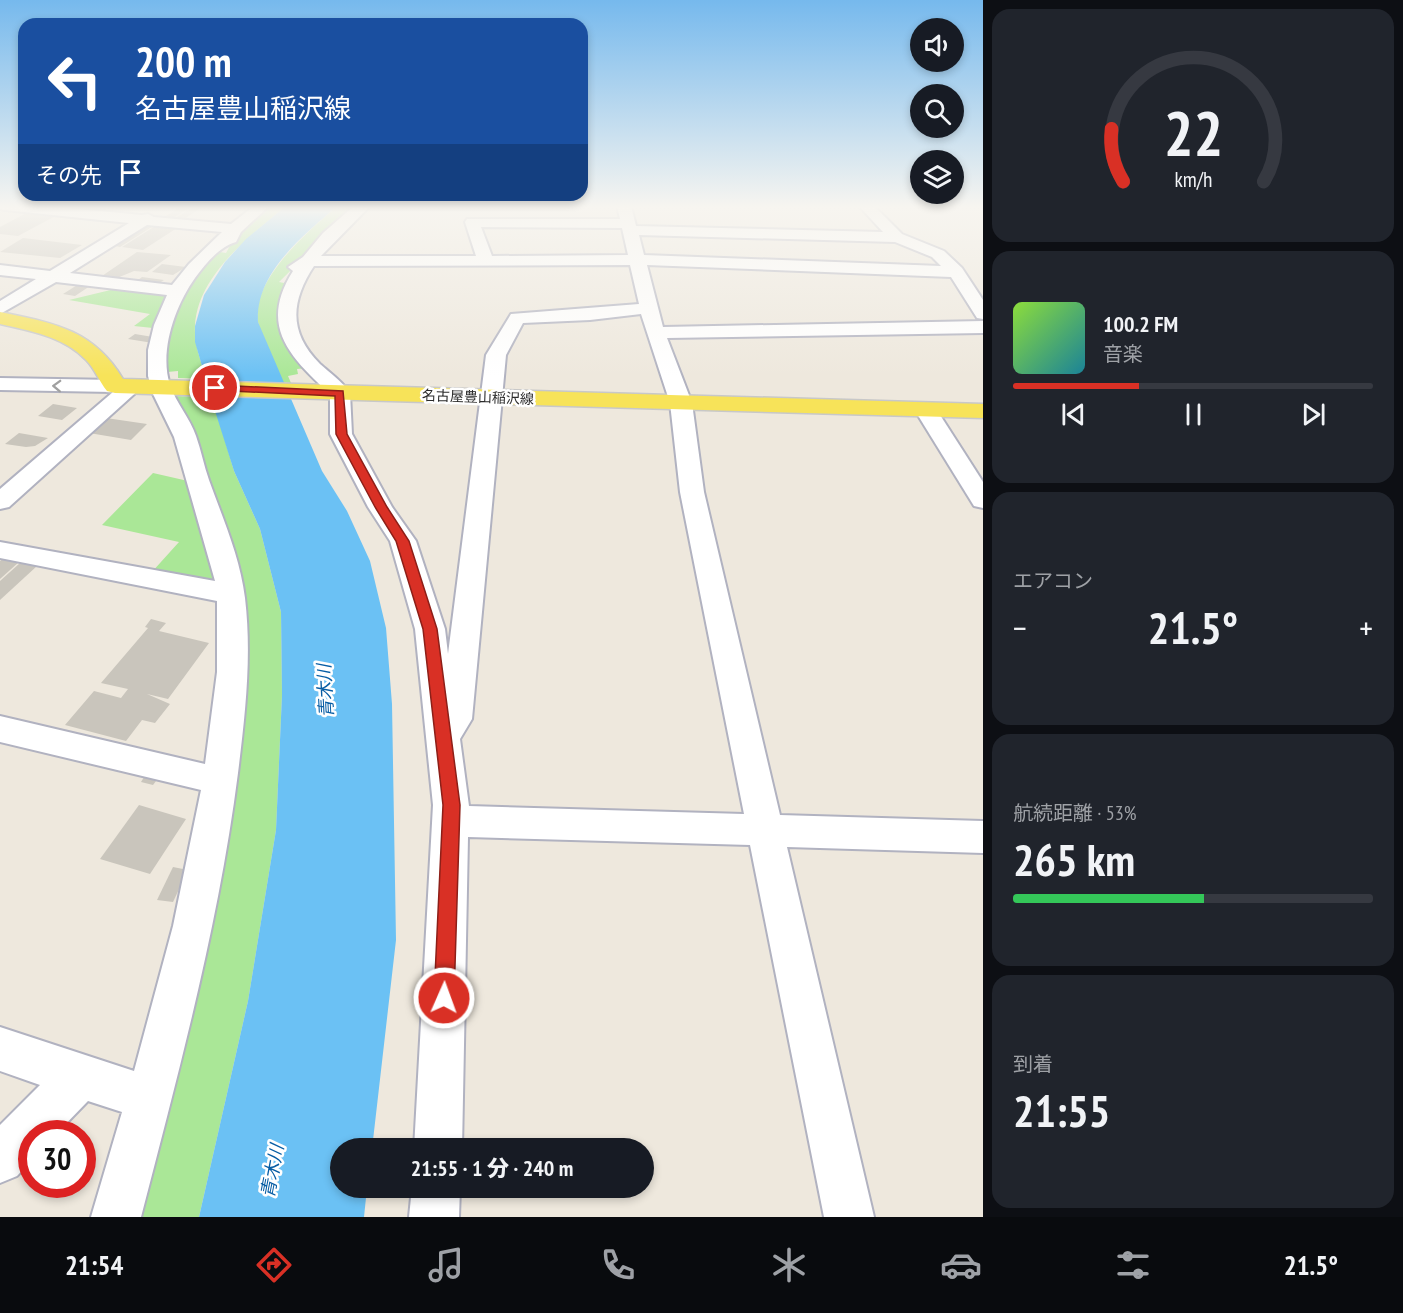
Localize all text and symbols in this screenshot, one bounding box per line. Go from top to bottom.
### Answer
map controls [910,18,964,204]
button: sound [910,18,964,72]
text: 200 m [135,34,232,89]
icon: left [36,42,114,120]
button: search [910,84,964,138]
text: 名古屋豊山稲沢線 [135,91,351,125]
text: 22 [1163,92,1223,173]
button: layers [910,150,964,204]
icon: arrive [114,156,147,189]
text: その先 [36,161,102,189]
text: km/h [1174,166,1212,194]
text: 100.2 FM [1103,310,1178,338]
text: 音楽 [1103,341,1143,367]
pin [189,362,240,413]
icon: arrive [198,371,231,404]
one-way arrow [53,380,62,392]
street label: 名古屋豊山稲沢線 [422,386,534,408]
icon: previous [1057,398,1090,431]
icon: pause [1177,398,1210,431]
icon: next [1297,398,1330,431]
text: エアコン [1013,568,1093,594]
text: 21.5° [1148,598,1238,656]
text: − [1013,606,1027,649]
text: + [1359,606,1373,649]
water label: 青木川 [312,661,338,719]
text: 航続距離 · 53% [1013,800,1136,826]
text: 265 km [1013,830,1135,888]
position arrow [412,966,476,1030]
text: 到着 [1013,1051,1053,1077]
text: 21:55 [1013,1081,1110,1139]
speed limit sign: 30 [18,1120,96,1198]
water label: 青木川 [256,1140,289,1200]
text: 21:55 · 1 分 · 240 m [411,1154,573,1182]
icon: directions [253,1244,295,1286]
icon: music [425,1244,467,1286]
icon: phone [597,1244,639,1286]
icon: climate [768,1244,810,1286]
icon: car [940,1244,982,1286]
icon: filters [1112,1244,1154,1286]
text: 21:54 [65,1248,123,1282]
text: 21.5° [1284,1248,1338,1282]

